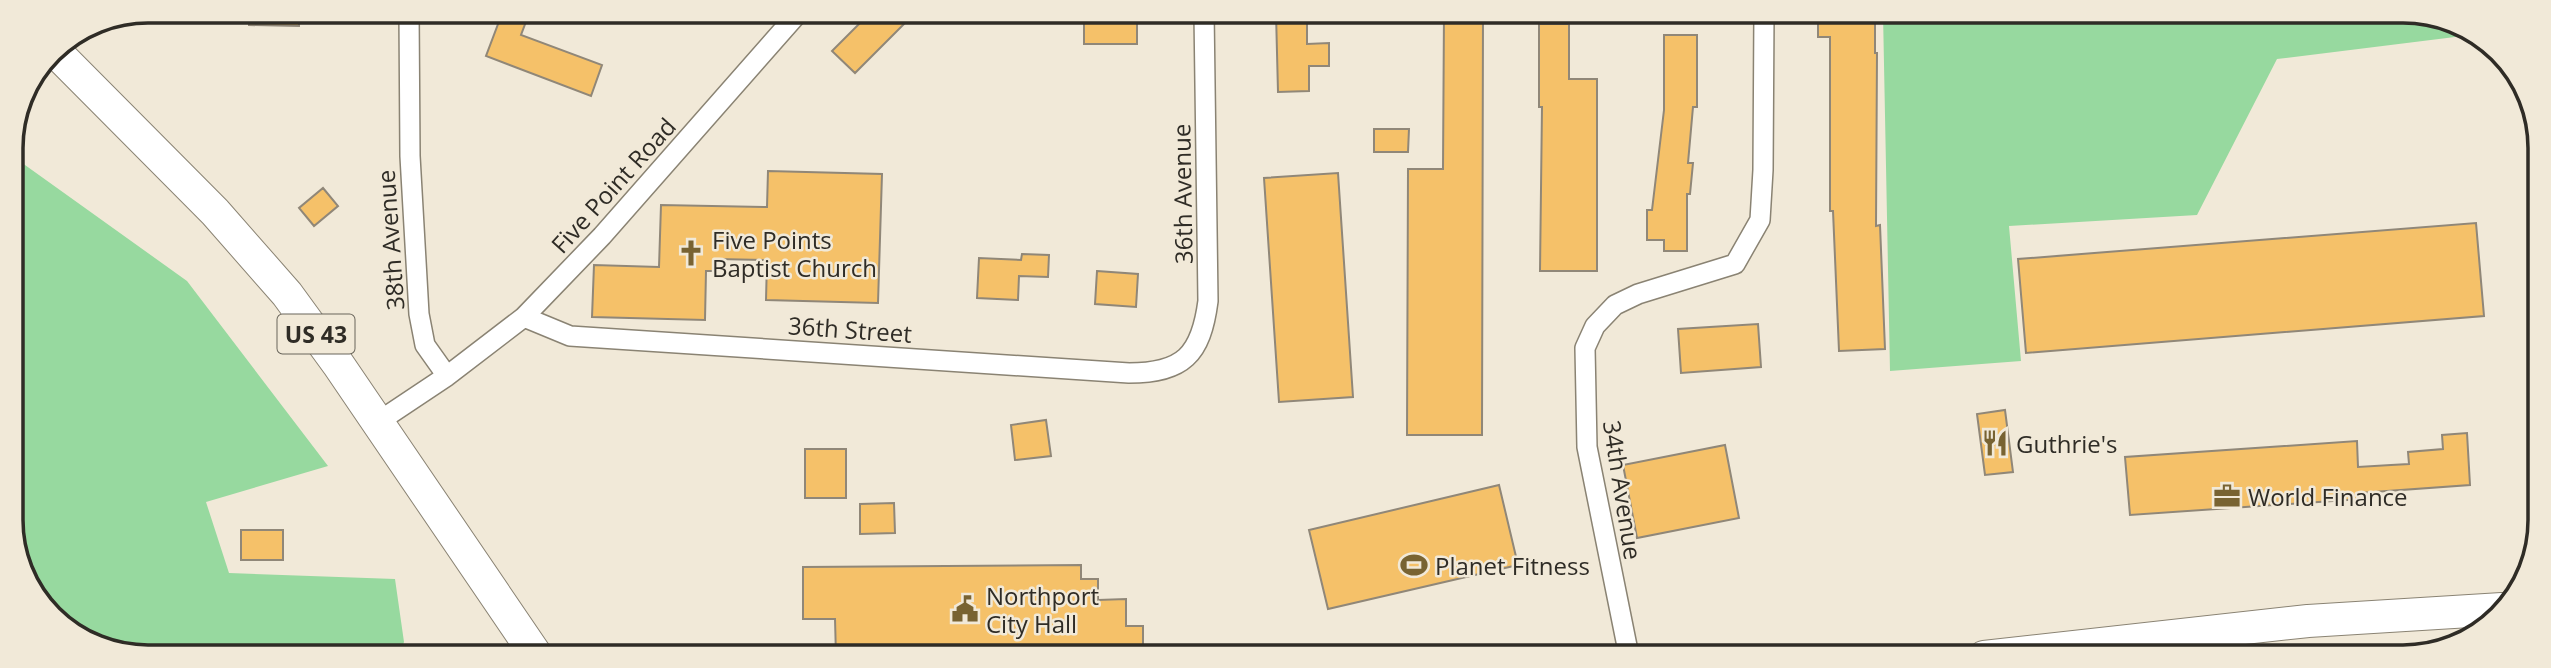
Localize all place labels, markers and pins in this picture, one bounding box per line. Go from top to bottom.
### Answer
place label: Five Points Baptist Church [712,223,877,284]
church icon: Five Points Baptist Church [676,238,706,268]
place label: Guthrie's [2016,427,2117,460]
restaurant icon: Guthrie's [1980,428,2010,458]
place label: World Finance [2248,480,2408,513]
office icon: World Finance [2212,481,2242,511]
place label: Planet Fitness [1435,549,1590,582]
sports icon: Planet Fitness [1399,550,1429,580]
place label: Northport City Hall [986,579,1099,640]
public building icon: Northport City Hall [950,594,980,624]

